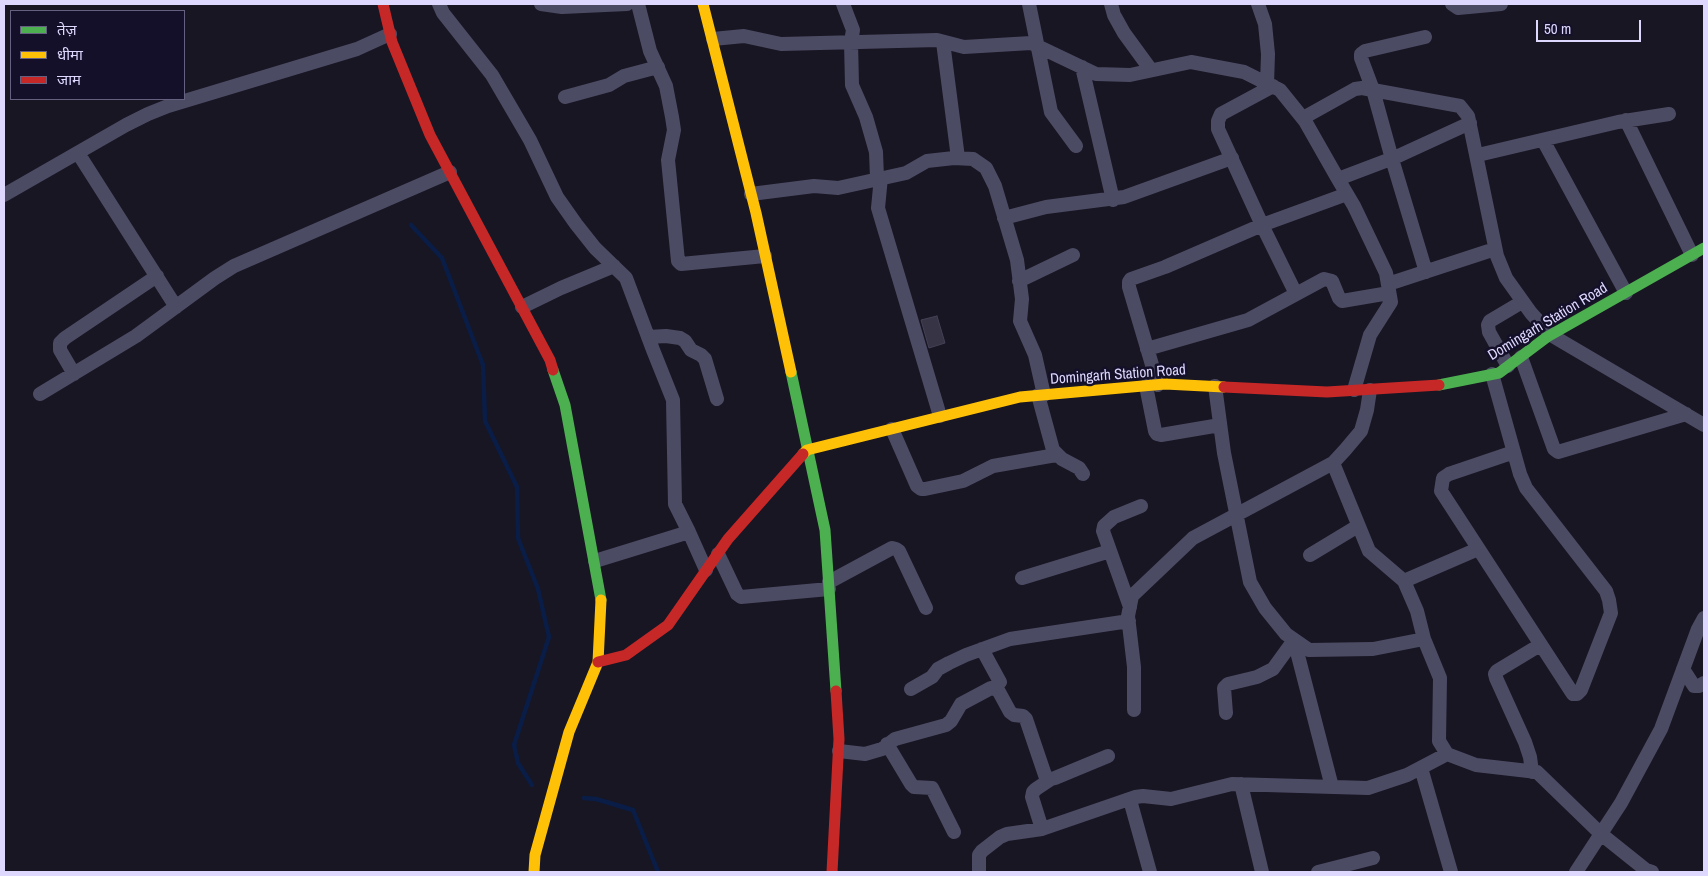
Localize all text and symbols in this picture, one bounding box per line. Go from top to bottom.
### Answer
legend [10,10,185,100]
scale bar [1538,10,1643,42]
text: 50 m [1544,18,1571,39]
text: तेज़ [57,19,77,40]
text: धीमा [57,44,83,65]
text: जाम [57,69,81,90]
street label: Domingarh Station Road [1485,279,1611,365]
street label: Domingarh Station Road [1050,361,1186,389]

